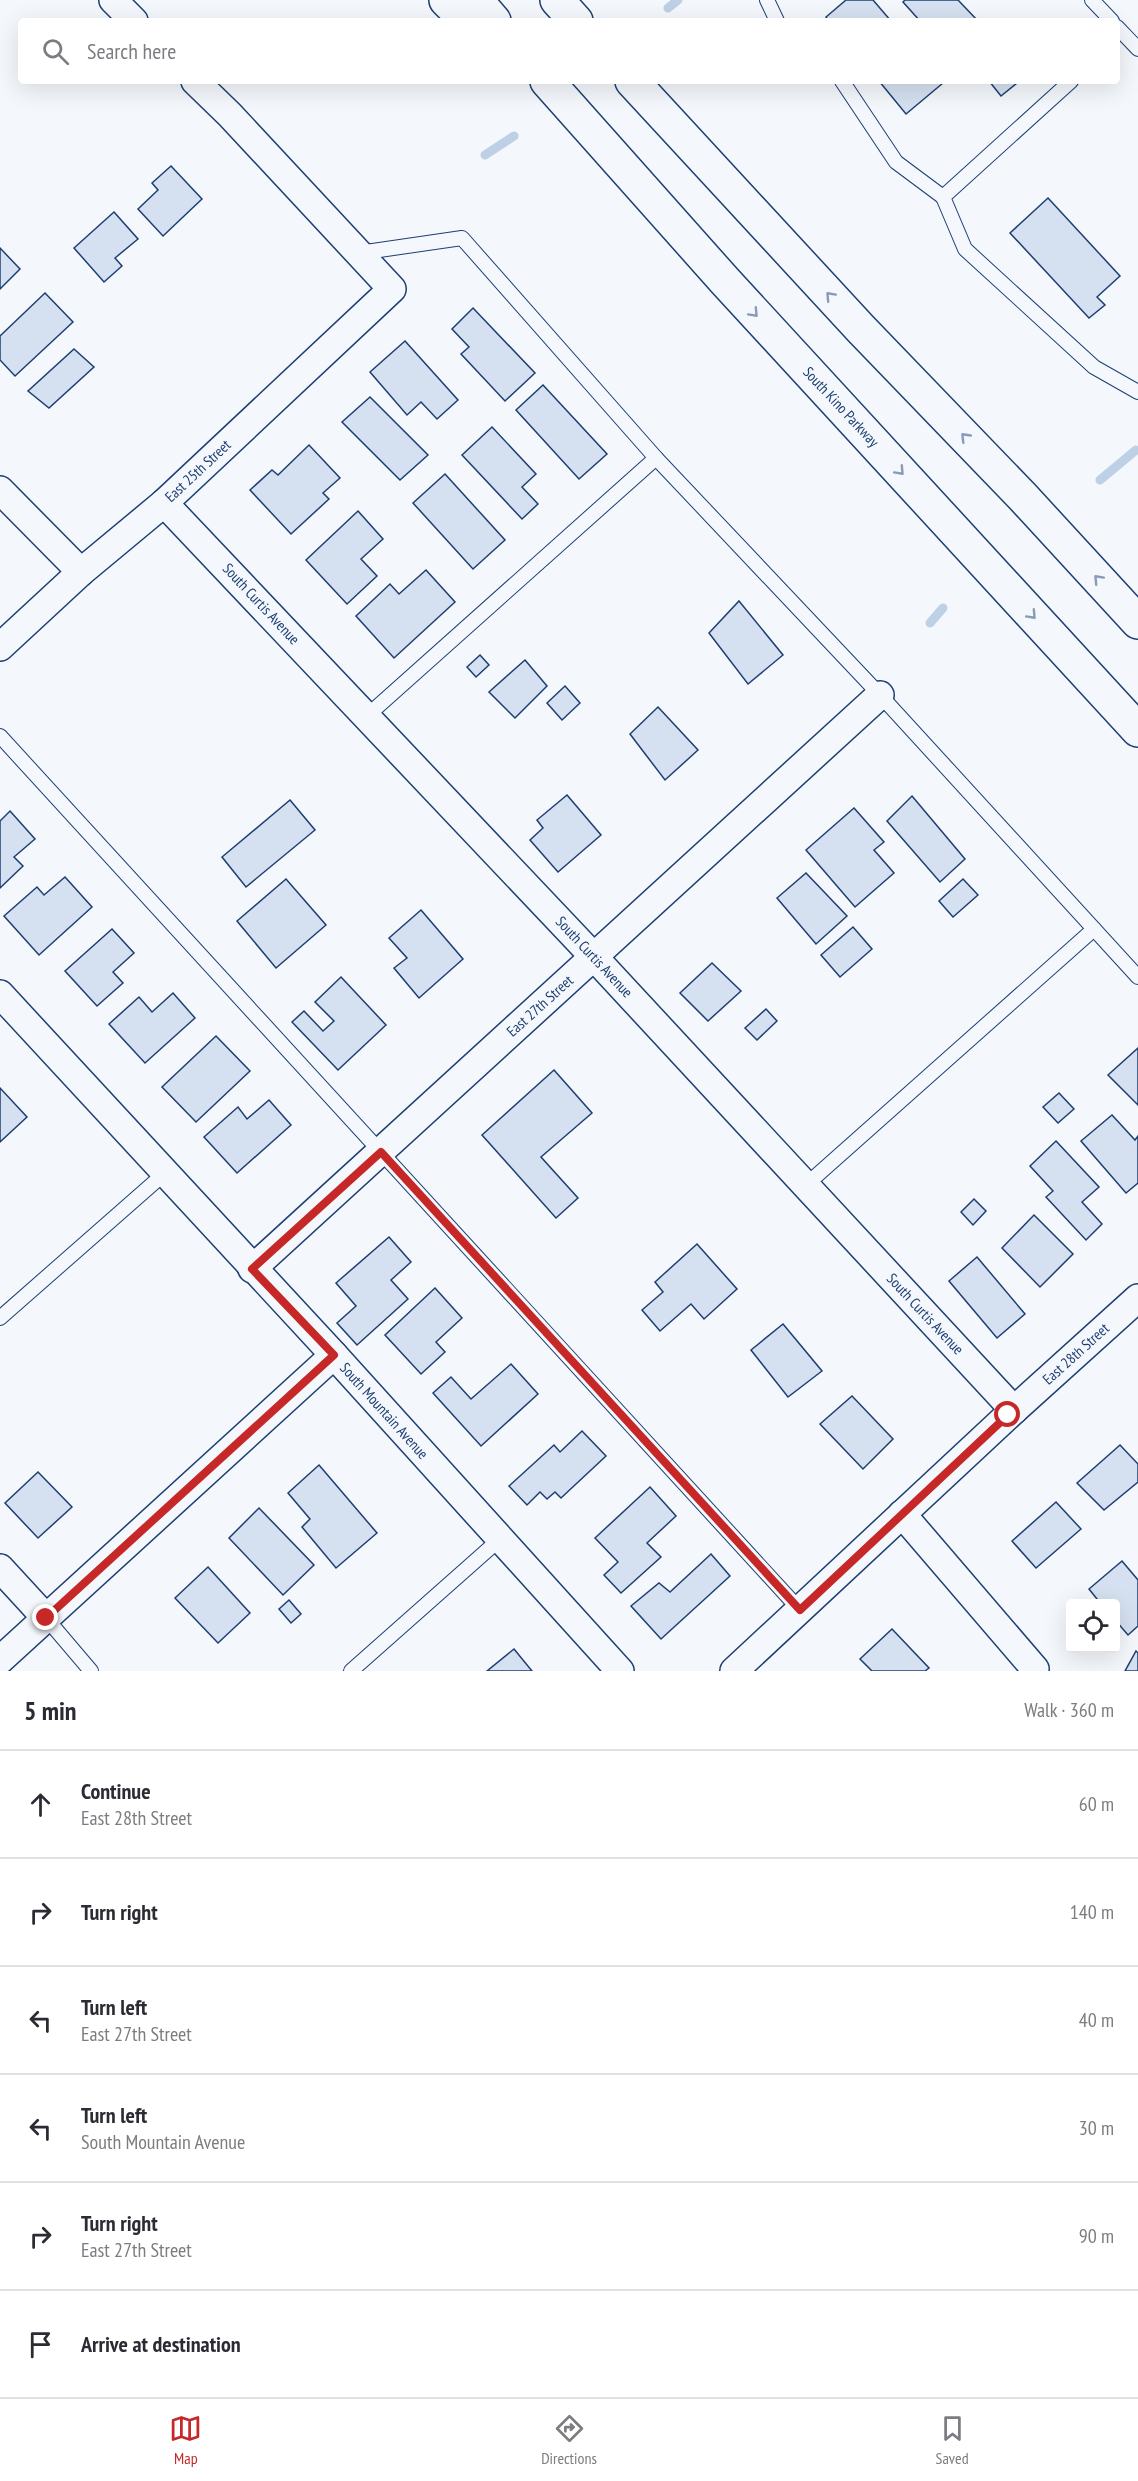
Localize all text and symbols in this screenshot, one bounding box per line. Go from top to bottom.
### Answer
search box [18,18,1120,84]
icon: search [39,35,72,68]
text: Search here [87,37,176,65]
one-way arrow [826,292,837,303]
one-way arrow [747,306,758,316]
street label: South Kino Parkway [799,363,884,451]
one-way arrow [961,433,972,443]
street label: East 25th Street [161,435,235,506]
one-way arrow [893,465,904,475]
street label: South Curtis Avenue [219,559,304,648]
one-way arrow [1095,575,1106,586]
one-way arrow [1025,608,1036,619]
street label: South Curtis Avenue [552,912,637,1001]
street label: East 27th Street [502,971,577,1041]
street label: South Curtis Avenue [883,1269,968,1358]
street label: East 28th Street [1038,1319,1113,1389]
street label: South Mountain Avenue [336,1359,433,1463]
route start [994,1401,1020,1427]
map controls [1066,1599,1120,1653]
button: locate [1066,1599,1120,1653]
route end [32,1604,58,1630]
text: 5 min [24,1694,77,1727]
text: Walk · 360 m [1024,1697,1114,1723]
text: Continue [81,1777,151,1805]
icon: ahead [24,1788,57,1821]
text: 60 m [1079,1791,1114,1817]
text: East 28th Street [81,1805,192,1831]
icon: right [24,1896,57,1929]
text: Turn right [81,1898,158,1926]
text: 140 m [1070,1899,1114,1925]
text: Turn left [81,1993,147,2021]
icon: left [24,2004,57,2037]
text: 40 m [1079,2007,1114,2033]
text: East 27th Street [81,2021,192,2047]
text: Turn left [81,2101,147,2129]
icon: left [24,2112,57,2145]
text: 30 m [1079,2115,1114,2141]
text: South Mountain Avenue [81,2129,245,2155]
text: Turn right [81,2209,158,2237]
icon: right [24,2220,57,2253]
text: 90 m [1079,2223,1114,2249]
text: East 27th Street [81,2237,192,2263]
icon: arrive [24,2328,57,2361]
text: Arrive at destination [81,2330,241,2358]
tab: Map [169,2412,202,2468]
tab: Directions [541,2412,597,2468]
tab: Saved [936,2412,969,2468]

